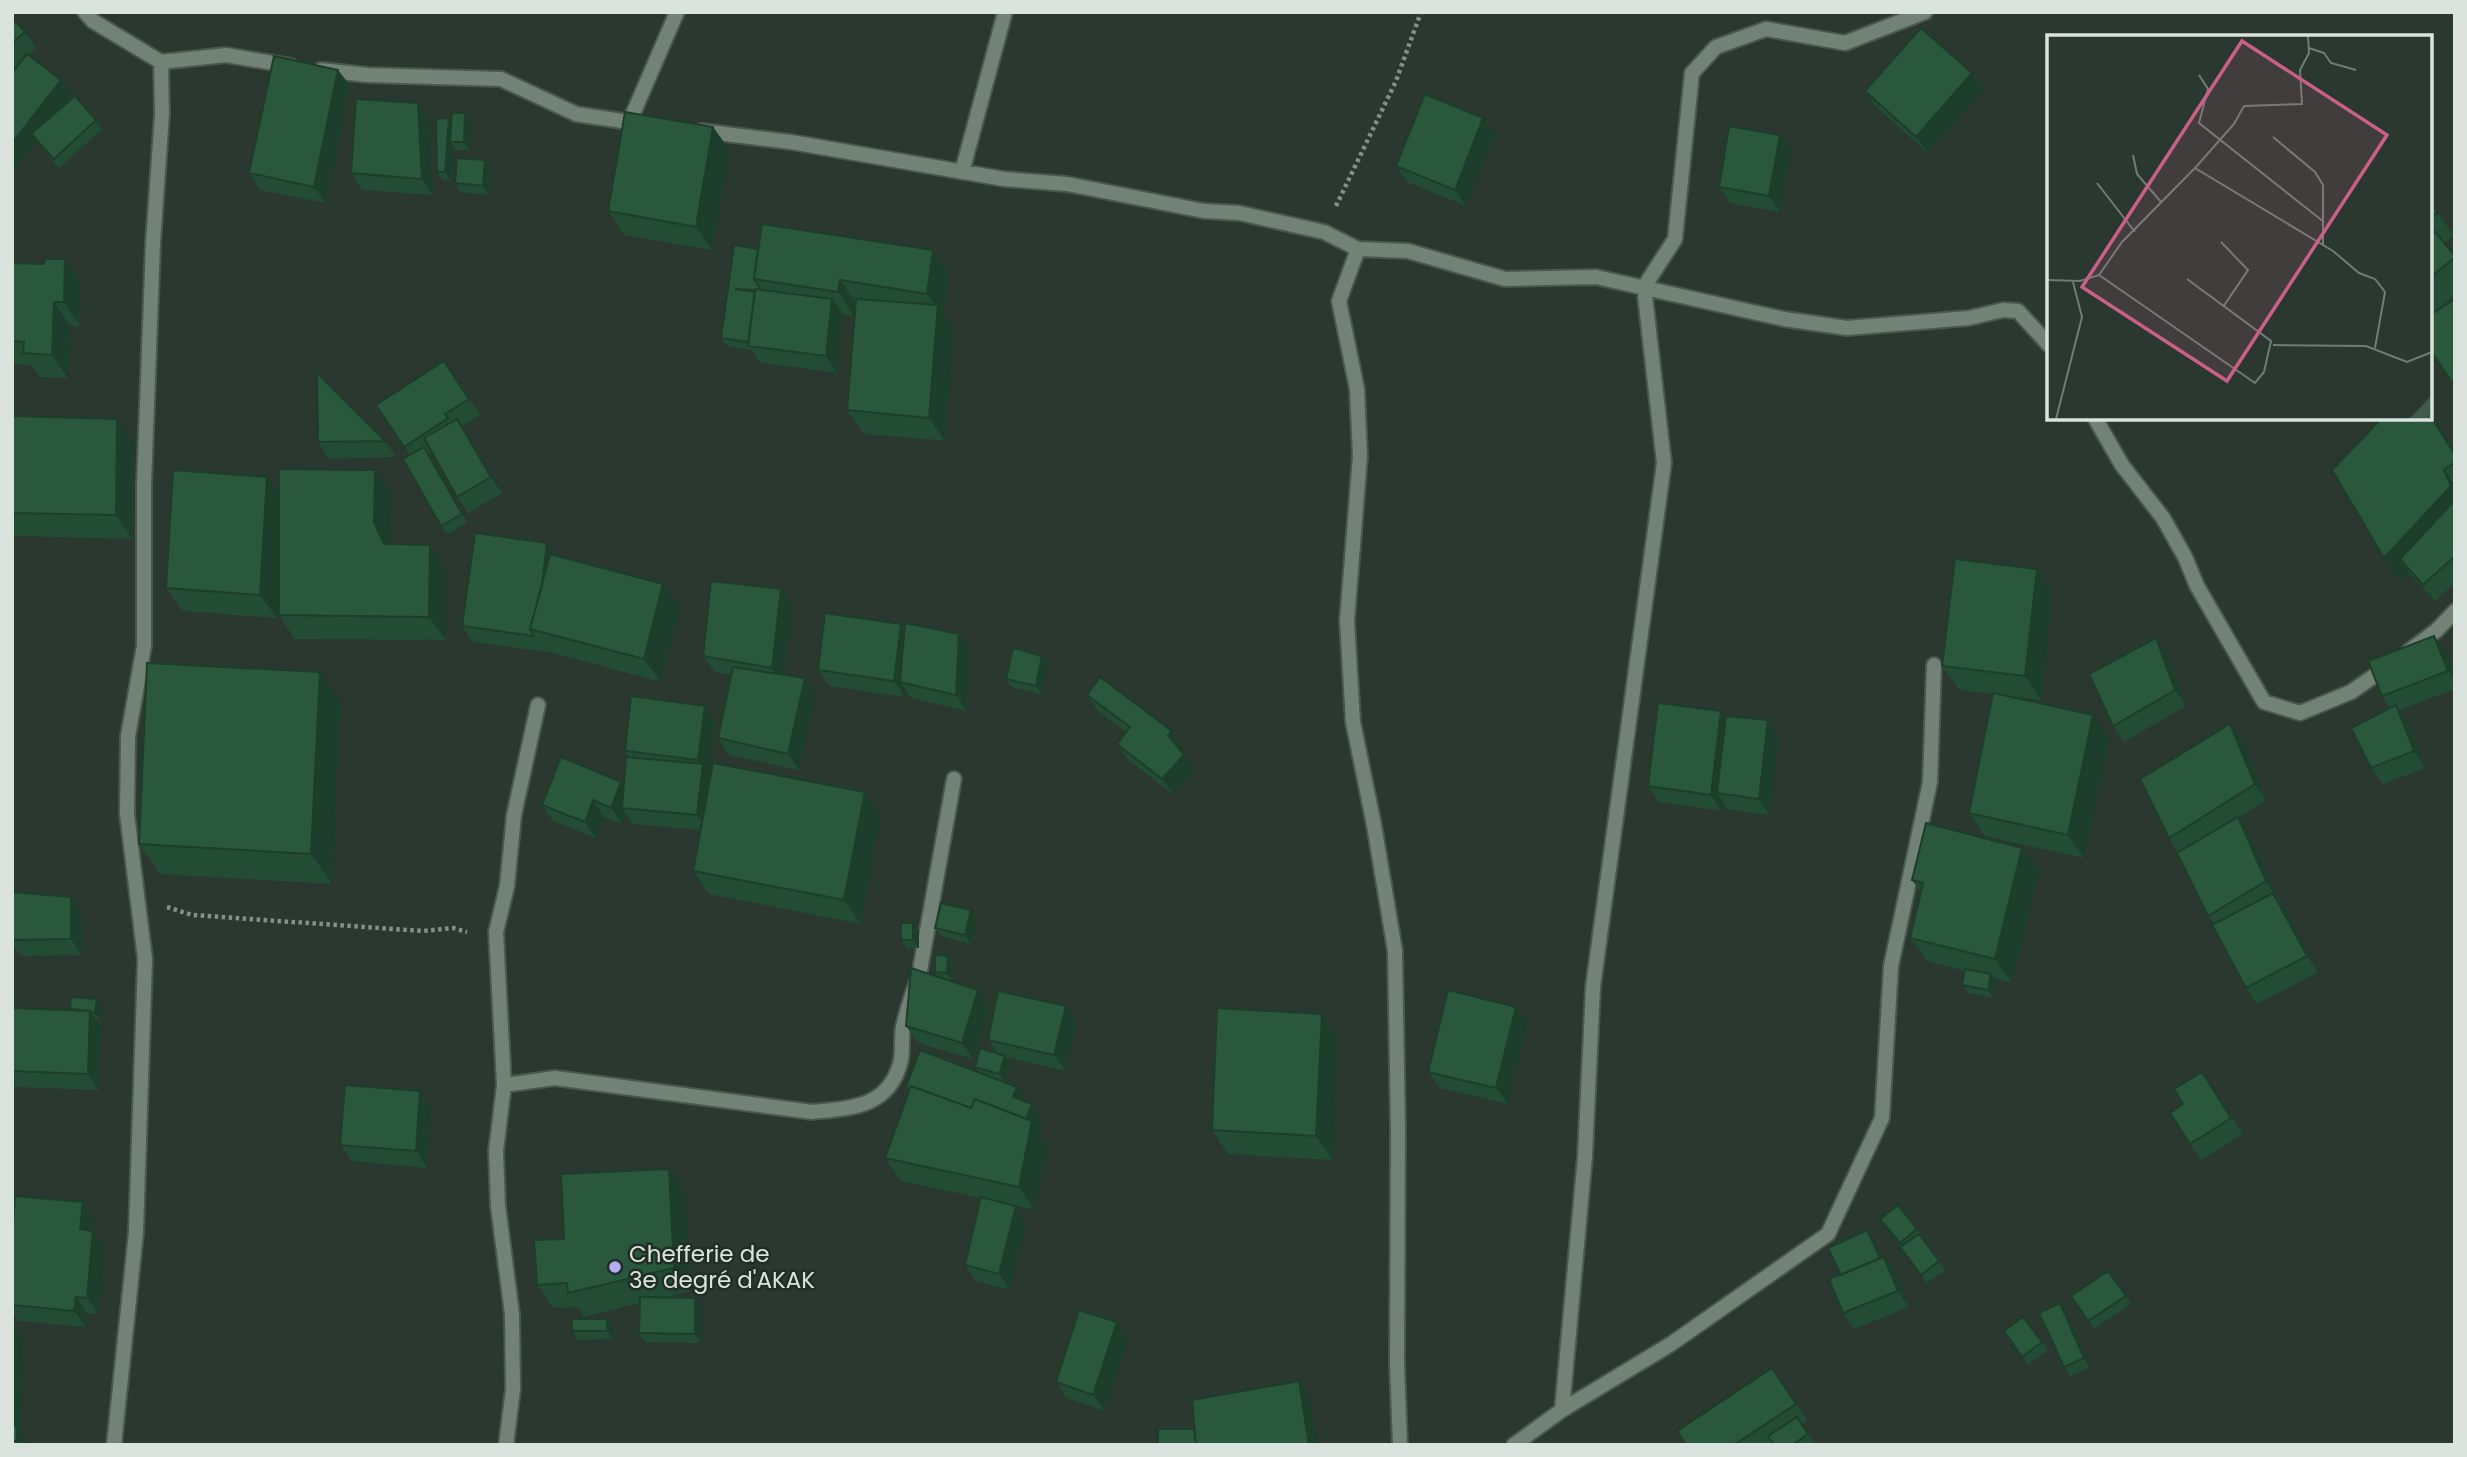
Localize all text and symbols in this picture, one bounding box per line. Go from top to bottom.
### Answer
inset map [2047,35,2432,420]
place label: Chefferie de 3e degré d'AKAK [629,1238,815,1296]
marker: Chefferie de 3e degré d'AKAK [607,1259,623,1275]

